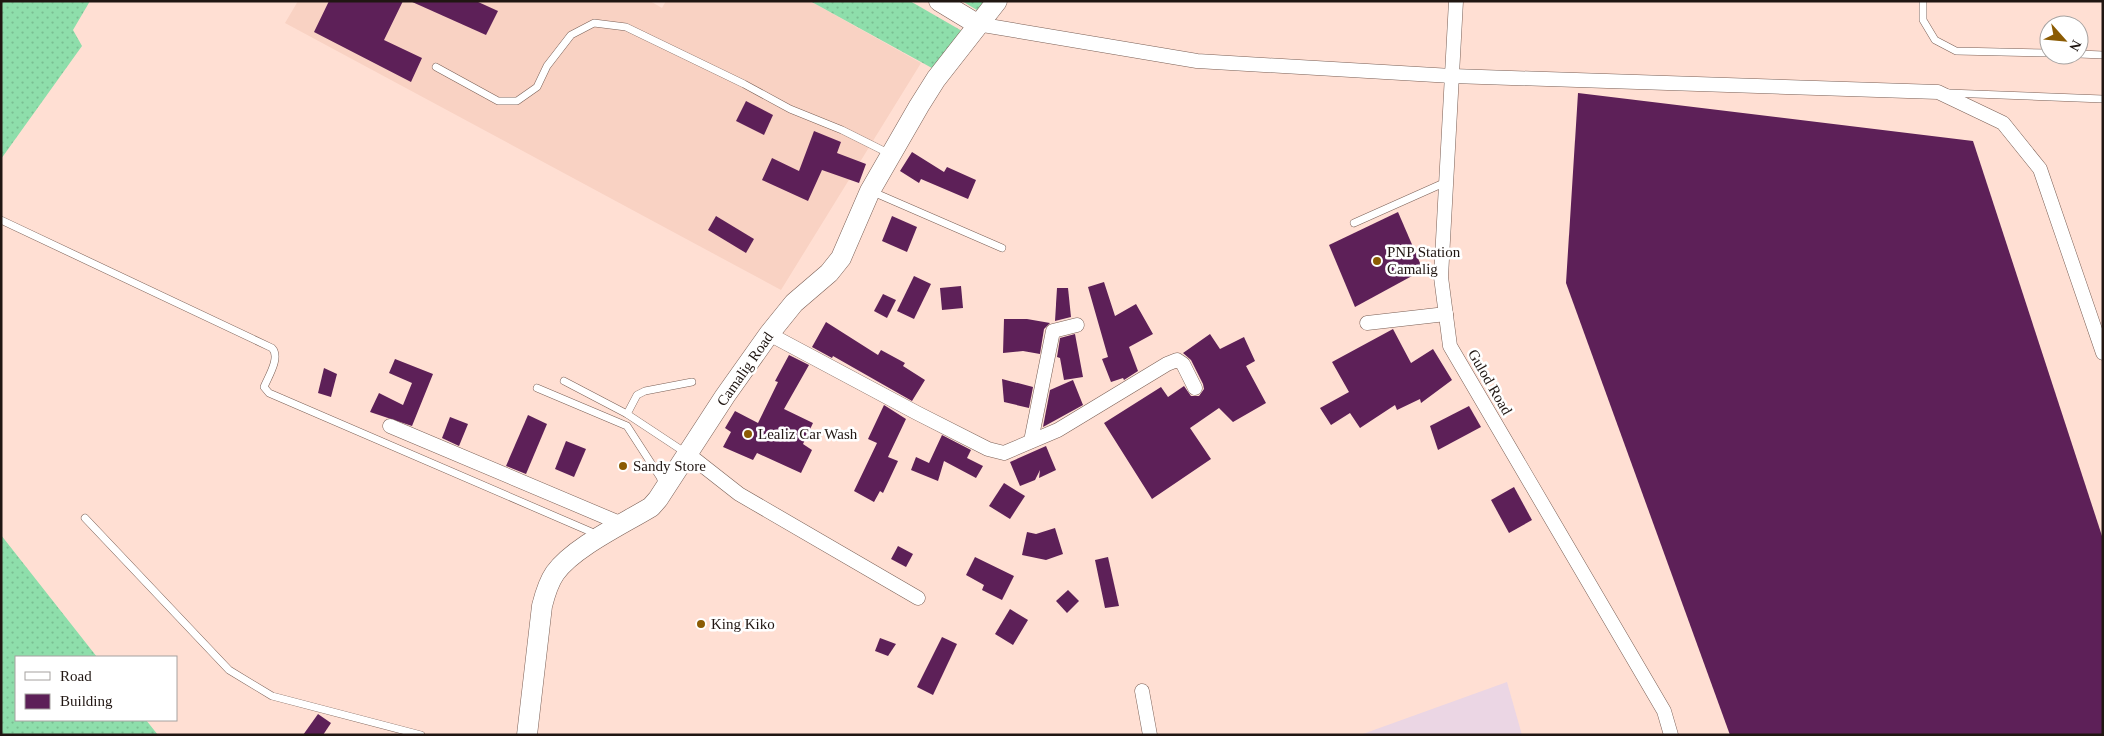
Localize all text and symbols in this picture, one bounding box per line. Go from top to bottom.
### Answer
north arrow [2039,15,2089,65]
text: N [2066,38,2084,54]
place label: PNP Station Camalig [1387,244,1461,277]
marker: PNP Station Camalig [1371,255,1383,267]
street label: Camalig Road [714,329,777,409]
street label: Gulod Road [1465,346,1515,418]
place label: Lealiz Car Wash [758,426,858,442]
marker: Lealiz Car Wash [742,428,754,440]
place label: Sandy Store [633,458,706,474]
marker: Sandy Store [617,460,629,472]
place label: King Kiko [711,616,775,632]
marker: King Kiko [695,618,707,630]
legend [15,656,178,721]
text: Road [60,668,92,684]
text: Building [60,693,113,709]

